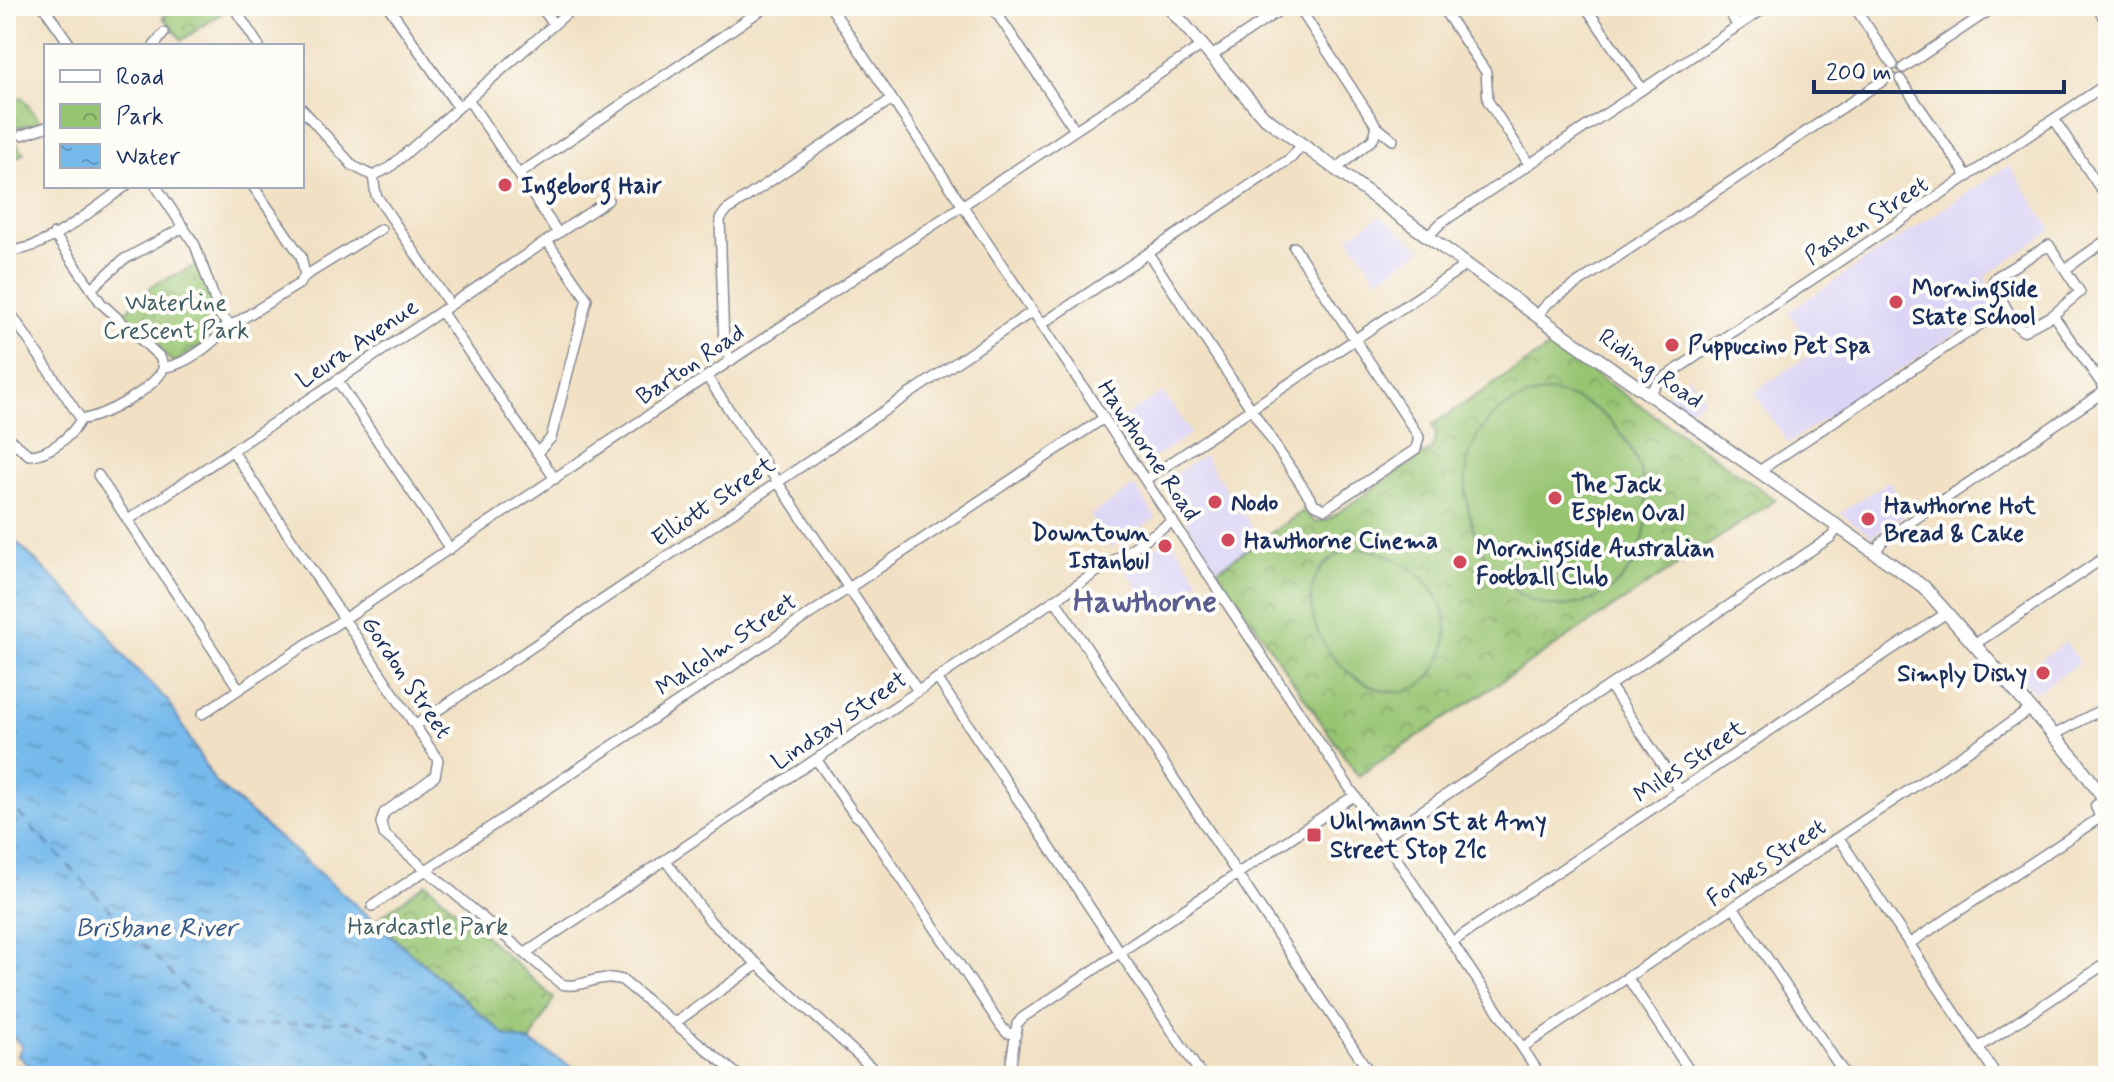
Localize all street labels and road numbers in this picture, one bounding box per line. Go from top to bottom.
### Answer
street label: Pashen Street [1799,170,1935,273]
street label: Leura Avenue [291,292,425,397]
street label: Barton Road [631,318,751,413]
street label: Riding Road [1592,322,1708,417]
street label: Hawthorne Road [1089,374,1206,527]
street label: Elliott Street [646,450,782,555]
street label: Malcolm Street [650,587,803,704]
street label: Gordon Street [353,611,458,745]
street label: Lindsay Street [766,664,914,778]
street label: Miles Street [1628,713,1752,811]
street label: Forbes Street [1701,812,1833,915]

